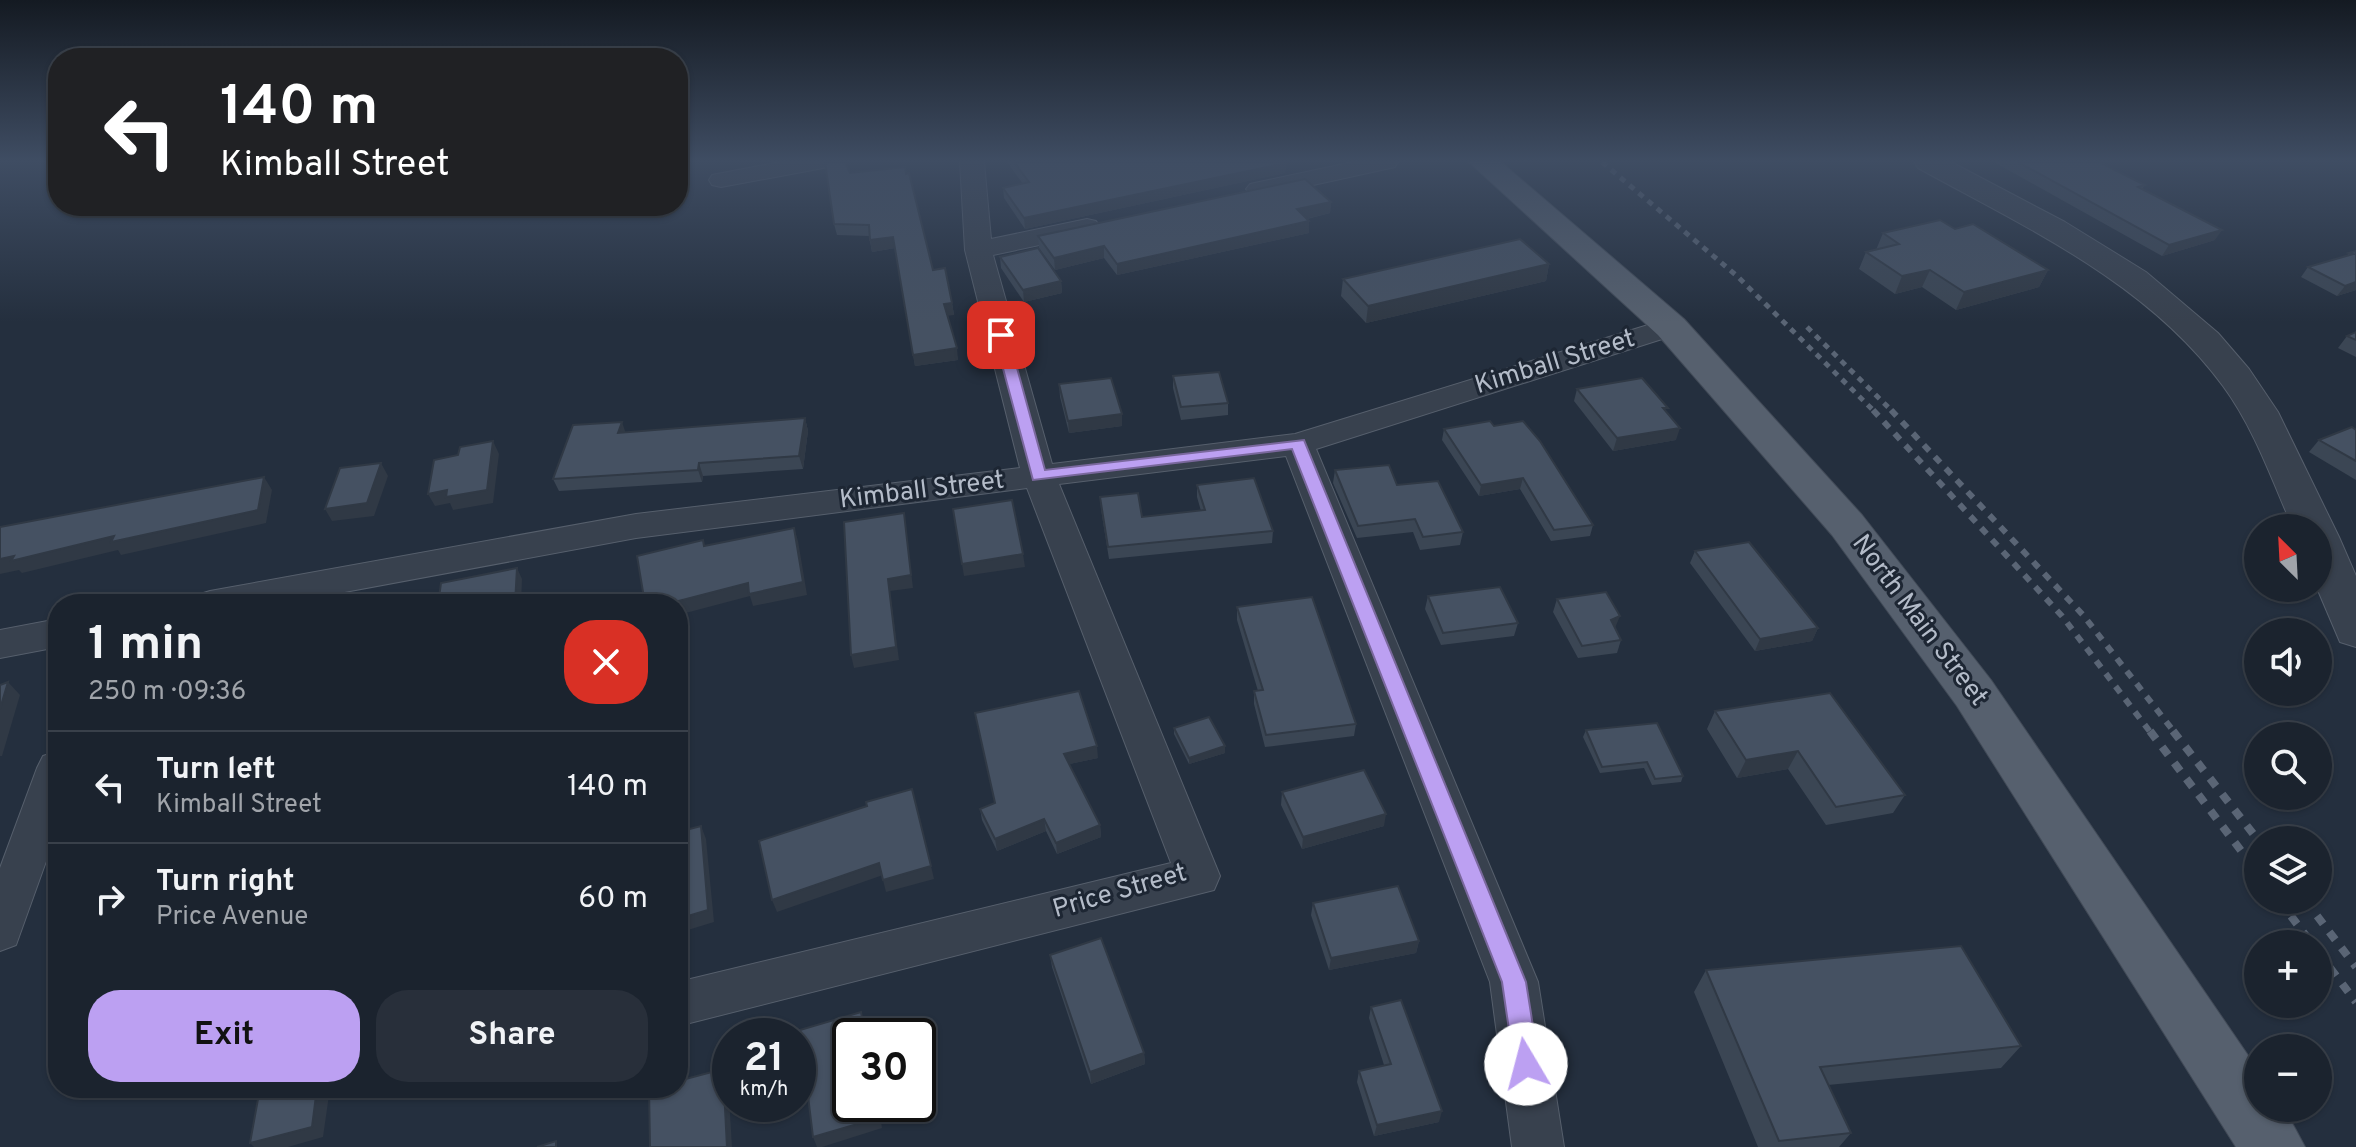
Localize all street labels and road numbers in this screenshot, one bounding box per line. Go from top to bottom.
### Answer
street label: Kimball Street [1471,323,1639,403]
street label: Kimball Street [838,465,1006,517]
street label: North Main Street [1844,529,1994,713]
street label: Price Street [1049,857,1191,927]

